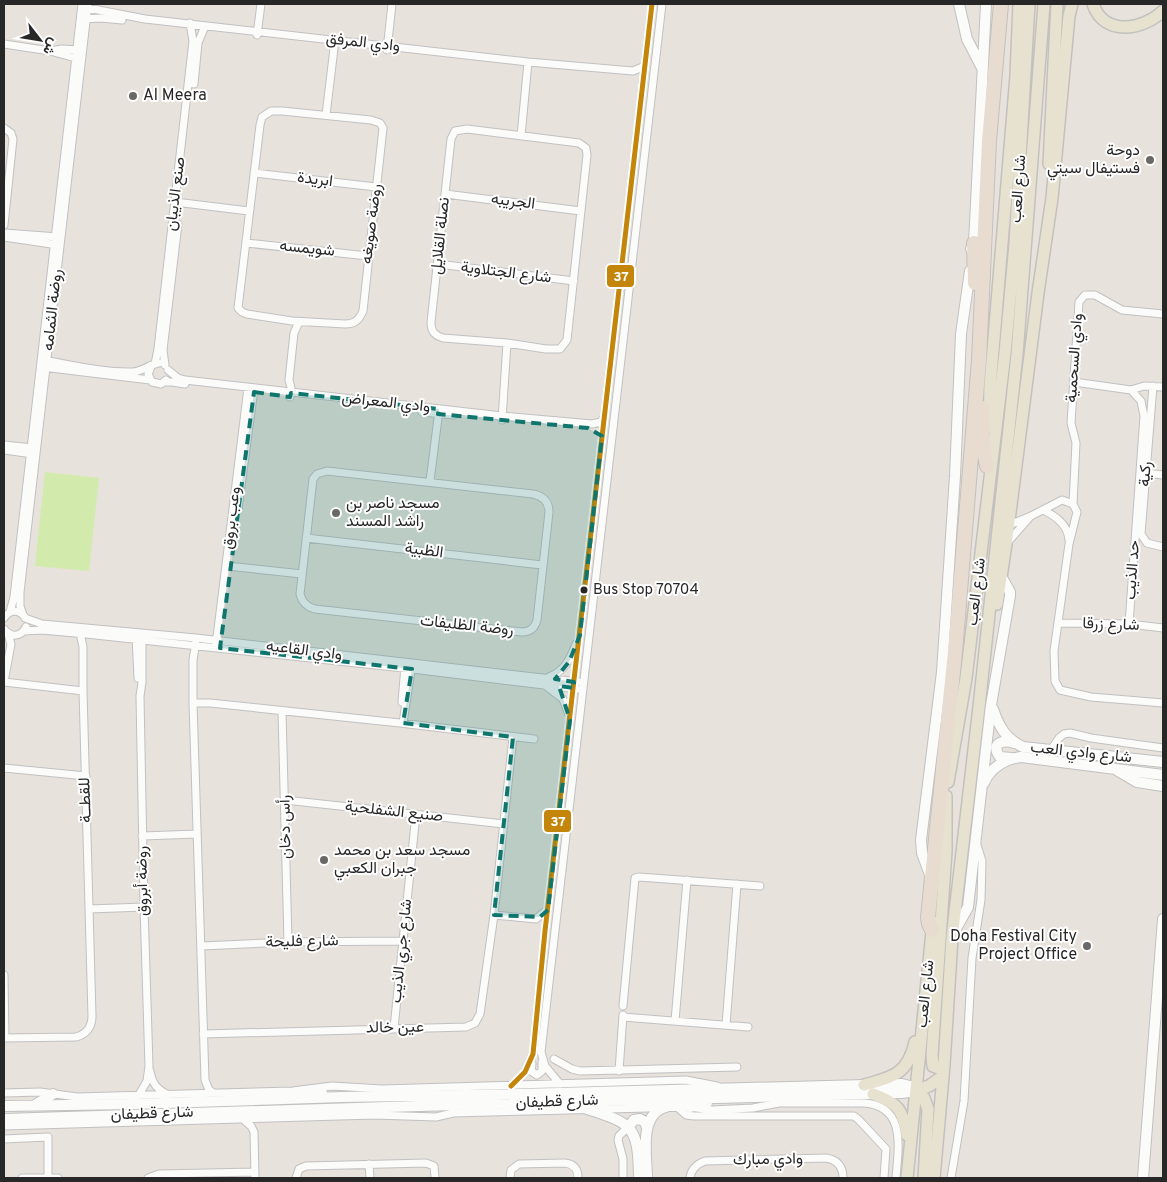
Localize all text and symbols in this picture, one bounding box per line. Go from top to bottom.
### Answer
north arrow [15,15,65,65]
street label: وادي المرفق [325,29,401,59]
text: ش [38,34,61,58]
place label: Al Meera [143,86,207,106]
marker: Al Meera [127,90,139,102]
place label: دوحة فستيفال سيتي [1047,141,1140,181]
street label: شارع العب [1007,154,1031,224]
marker: دوحة فستيفال سيتي [1144,154,1156,166]
street label: صنع الذيبان [162,156,190,232]
street label: ابريدة [296,168,334,192]
street label: روضة صويغه [357,183,387,265]
street label: الجريبه [490,189,536,215]
street label: نصلة القلايل [427,196,455,276]
street label: شويمسه [278,236,336,262]
street label: شارع الجتلاوية [459,258,553,288]
line badge: 37 [606,264,635,288]
street label: روضة الثمامه [39,268,67,352]
text: 37 [613,269,629,286]
street label: وادي السحمية [1062,313,1090,404]
street label: وادي المعراض [341,388,431,420]
street label: ركية [1135,461,1157,487]
street label: وعب بروق [218,486,246,550]
place label: مسجد ناصر بن راشد المسند [346,494,440,532]
marker: مسجد ناصر بن راشد المسند [330,507,342,519]
street label: الظبية [404,539,444,563]
street label: حد الذيب [1121,539,1145,600]
street label: شارع العب [963,557,991,627]
place label: Bus Stop 70704 [593,581,699,600]
marker: Bus Stop 70704 [579,585,589,595]
street label: روضة الظليفات [419,611,515,641]
street label: شارع زرقا [1082,614,1140,636]
street label: وادي القاعيه [265,636,343,668]
street label: شارع وادي العب [1029,738,1133,770]
street label: للقطــة [75,777,97,823]
street label: رأس دخان [275,795,297,859]
street label: صنيع الشفلحية [344,797,444,827]
line badge: 37 [543,809,572,833]
text: 37 [550,814,566,831]
place label: مسجد سعد بن محمد جبران الكعبي [334,841,470,881]
street label: روضة أبروق [132,846,154,916]
marker: مسجد سعد بن محمد جبران الكعبي [318,854,330,866]
street label: شارع جري الذيب [387,898,419,1004]
place label: Doha Festival City Project Office [950,927,1077,965]
street label: شارع فليحة [265,931,339,953]
marker: Doha Festival City Project Office [1081,940,1093,952]
street label: شارع العب [912,959,940,1029]
street label: عين خالد [366,1017,424,1039]
street label: شارع قطيفان [515,1091,599,1113]
street label: شارع قطيفان [110,1103,194,1125]
street label: وادي مبارك [733,1149,803,1173]

